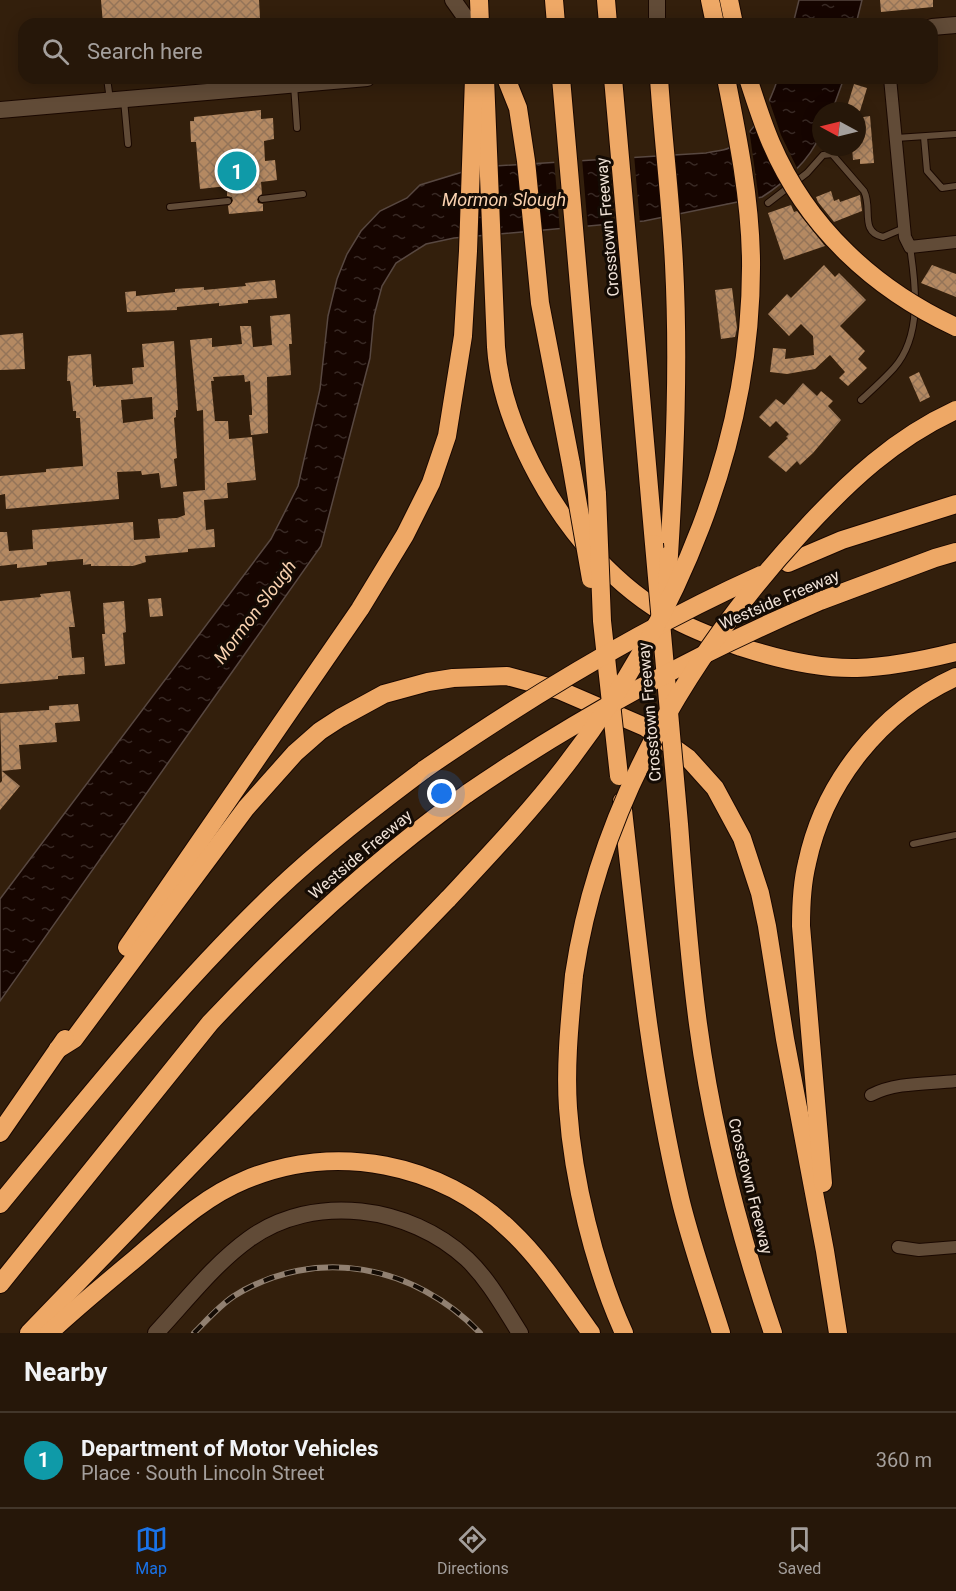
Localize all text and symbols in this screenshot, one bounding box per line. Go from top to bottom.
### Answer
search box [18,18,938,84]
icon: search [39,35,72,68]
text: Search here [87,39,203,64]
north arrow [812,102,866,156]
pin: 1 [218,148,256,194]
street label: Crosstown Freeway [592,156,623,297]
water label: Mormon Slough [442,189,566,210]
water label: Mormon Slough [209,556,300,668]
street label: Westside Freeway [716,565,842,633]
street label: Crosstown Freeway [634,641,665,782]
your location [427,779,456,808]
street label: Westside Freeway [305,805,416,903]
street label: Crosstown Freeway [724,1116,777,1256]
text: Nearby [24,1357,107,1387]
text: Department of Motor Vehicles [81,1436,378,1461]
text: 1 [38,1448,49,1472]
text: 360 m [876,1448,932,1472]
text: Place · South Lincoln Street [81,1461,325,1485]
tab: Map [135,1523,168,1578]
tab: Directions [437,1523,509,1578]
tab: Saved [778,1523,821,1578]

